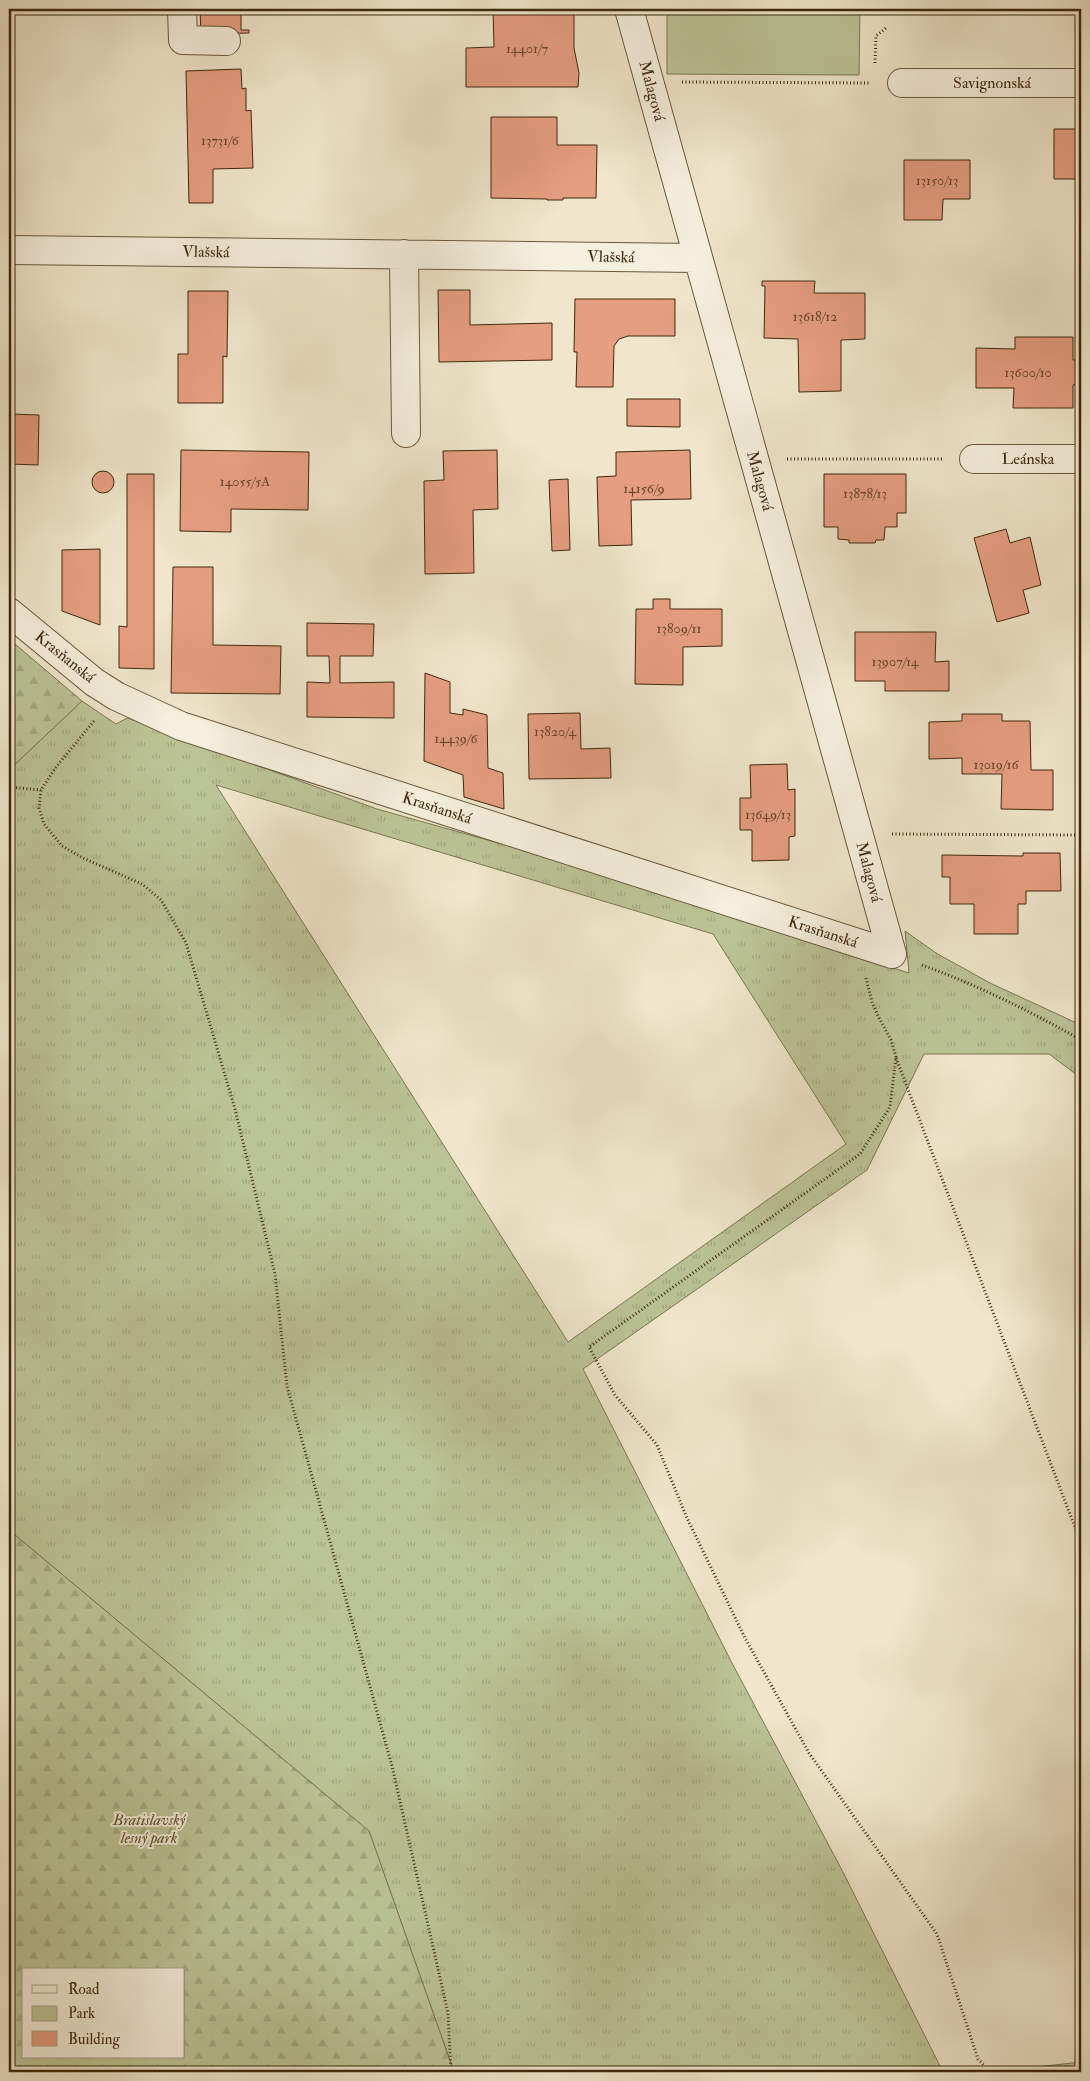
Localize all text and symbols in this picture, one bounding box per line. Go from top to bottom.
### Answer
house number: 14401/7 [506,40,549,57]
street label: Malagová [634,59,670,124]
street label: Savignonská [953,73,1031,93]
house number: 13731/6 [201,132,240,149]
house number: 13150/13 [916,172,958,189]
street label: Vlašská [182,242,230,262]
street label: Vlašská [587,247,635,267]
house number: 13618/12 [793,308,837,325]
house number: 13600/10 [1004,364,1052,381]
street label: Malagová [742,449,778,514]
street label: Leánska [1002,449,1055,469]
house number: 14055/5A [220,473,270,490]
house number: 14156/9 [623,480,665,497]
house number: 13878/13 [843,485,887,502]
house number: 13809/11 [657,620,701,637]
street label: Krasňanská [31,627,100,688]
house number: 13907/14 [871,653,920,670]
house number: 13820/4 [534,723,577,740]
house number: 14439/6 [434,730,479,747]
house number: 13019/16 [973,756,1020,773]
street label: Krasňanská [400,787,475,829]
house number: 13649/13 [745,806,791,823]
street label: Malagová [851,840,887,905]
street label: Krasňanská [786,911,861,953]
park label: Bratislavský lesný park [112,1810,187,1848]
legend [22,1968,185,2058]
text: Road [68,1980,100,1999]
text: Park [68,2004,95,2023]
text: Building [68,2030,120,2049]

